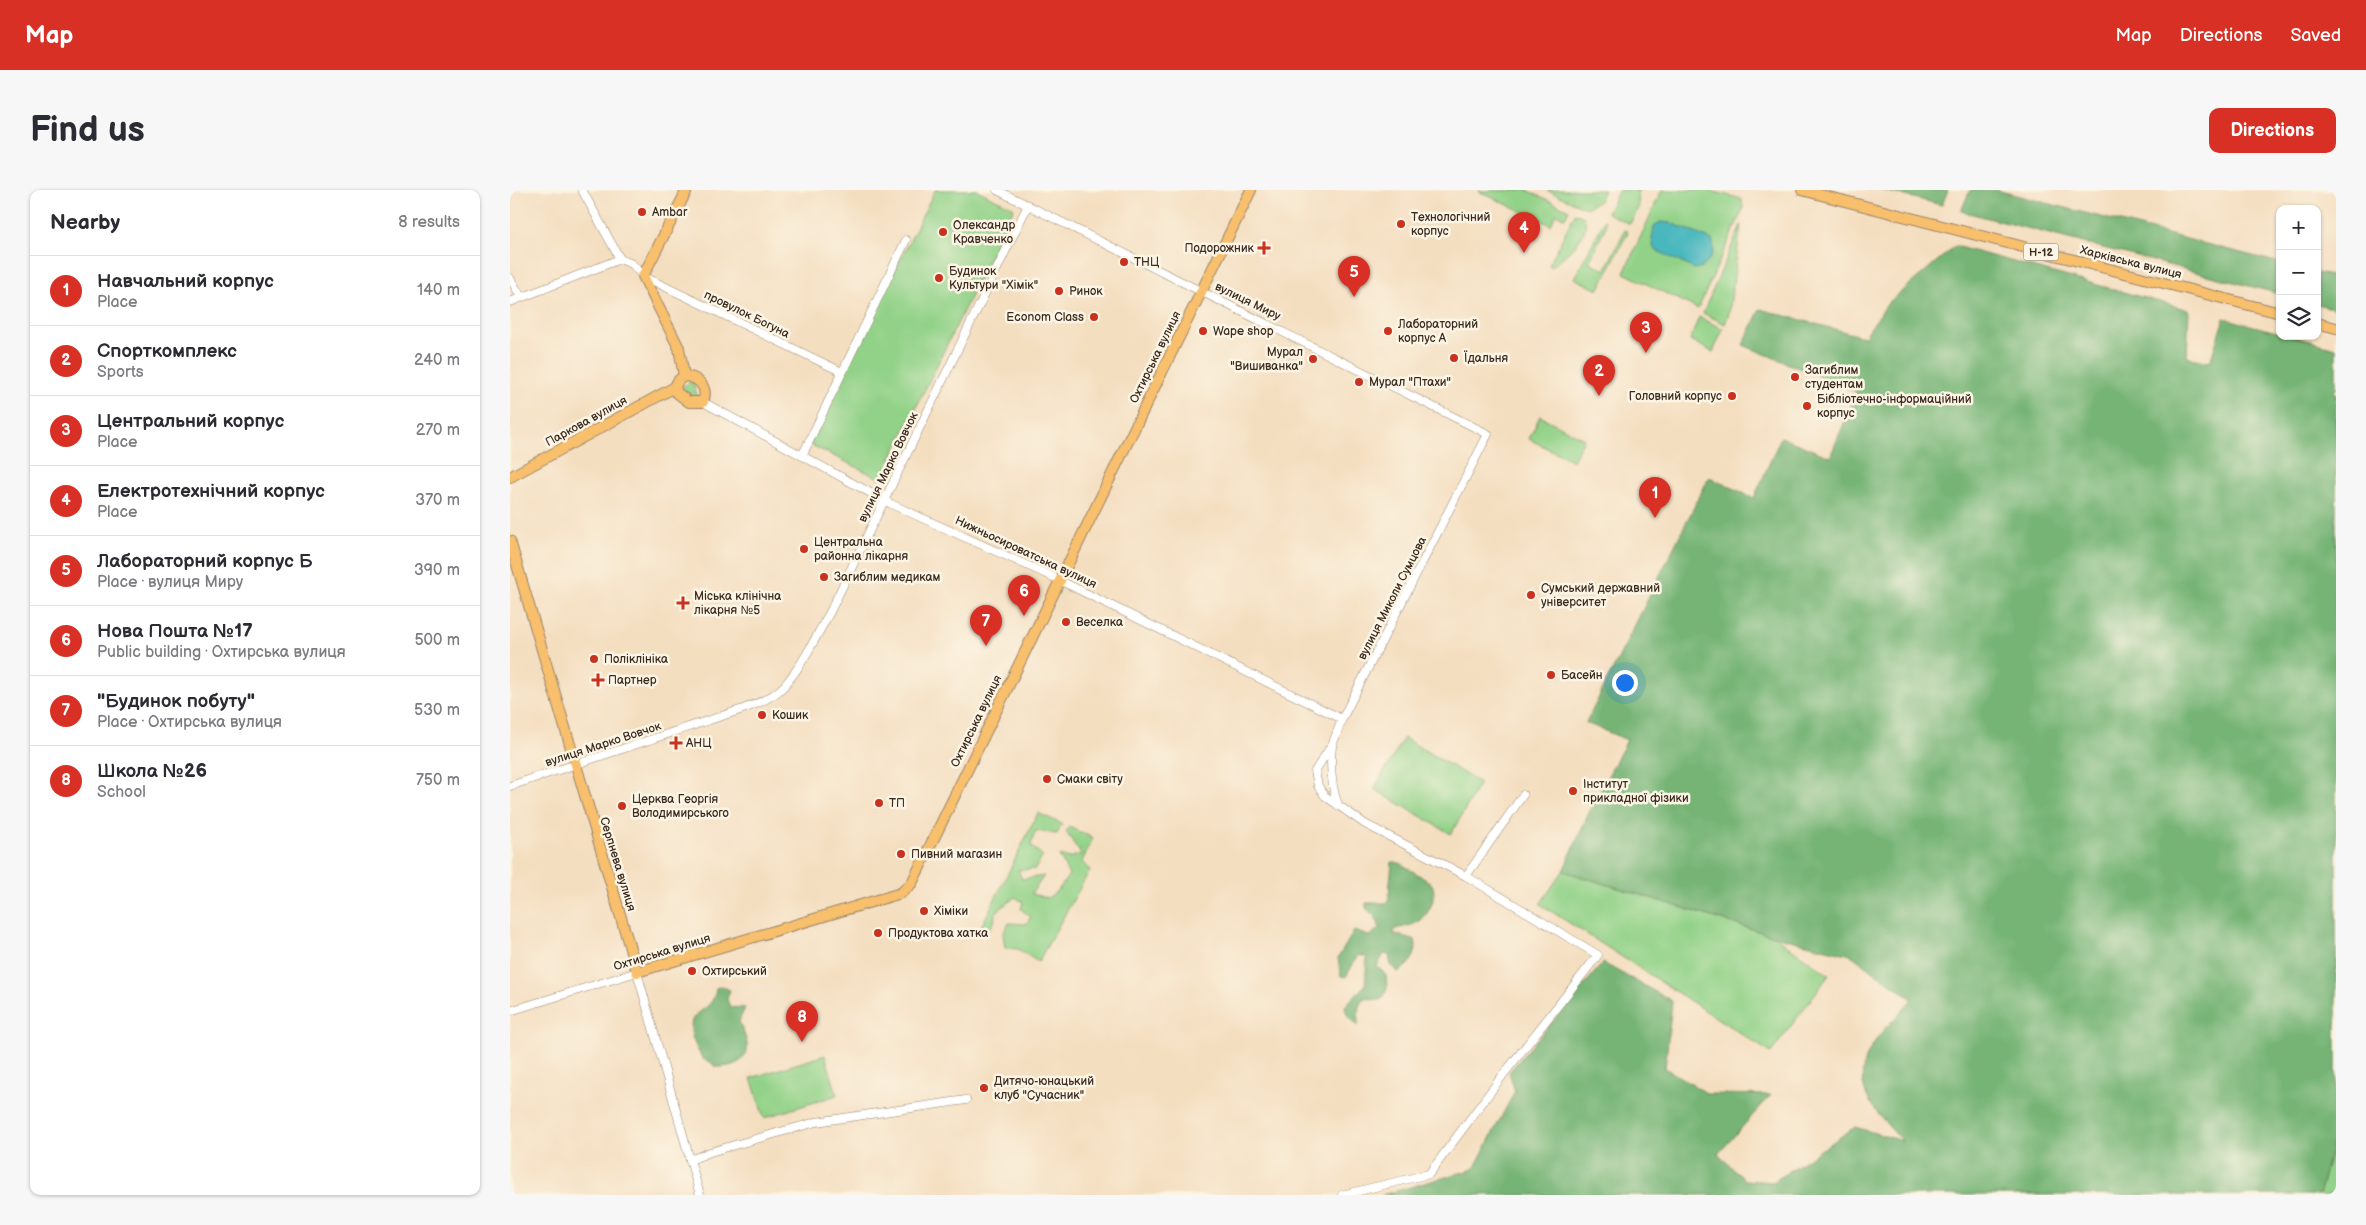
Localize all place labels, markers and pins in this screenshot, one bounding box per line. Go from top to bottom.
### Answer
place label: Ambar [652,205,688,220]
marker: Ambar [636,206,648,218]
place label: Технологічний корпус [1411,210,1490,239]
pin: 4 [1508,212,1540,253]
place label: Олександр Кравченко [953,218,1015,247]
marker: Технологічний корпус [1395,218,1407,230]
marker: Олександр Кравченко [937,226,949,238]
place label: Подорожник [1184,241,1255,256]
marker: Подорожник [1258,242,1270,254]
place label: ТНЦ [1134,255,1160,270]
marker: ТНЦ [1118,256,1130,268]
pin: 5 [1338,256,1370,297]
place label: Будинок Культури "Хімік" [949,264,1038,293]
marker: Будинок Культури "Хімік" [933,272,945,284]
place label: Ринок [1069,284,1103,299]
marker: Ринок [1053,285,1065,297]
place label: Econom Class [1006,310,1084,325]
marker: Econom Class [1088,311,1100,323]
pin: 3 [1630,312,1662,353]
place label: Лабораторний корпус А [1397,317,1478,346]
place label: Wape shop [1213,324,1274,339]
marker: Wape shop [1197,325,1209,337]
marker: Лабораторний корпус А [1382,325,1394,337]
place label: Мурал "Вишиванка" [1230,345,1303,374]
place label: Їдальня [1463,350,1508,366]
marker: Їдальня [1448,352,1460,364]
marker: Мурал "Вишиванка" [1307,353,1319,365]
pin: 2 [1583,355,1615,396]
place label: Загиблим студентам [1805,363,1863,392]
marker: Загиблим студентам [1789,371,1801,383]
place label: Мурал "Птахи" [1369,375,1451,390]
marker: Мурал "Птахи" [1353,376,1365,388]
place label: Головний корпус [1629,389,1722,404]
marker: Головний корпус [1726,390,1738,402]
place label: Бібліотечно-інформаційний корпус [1817,392,1972,421]
marker: Бібліотечно-інформаційний корпус [1801,400,1813,412]
pin: 1 [1639,477,1671,518]
place label: Центральна районна лікарня [814,535,908,564]
marker: Центральна районна лікарня [798,543,810,555]
place label: Загиблим медикам [834,570,941,585]
marker: Загиблим медикам [818,571,830,583]
pin: 6 [1008,575,1040,616]
place label: Сумський державний університет [1541,581,1660,610]
place label: Міська клінічна лікарня №5 [694,589,781,618]
marker: Сумський державний університет [1525,589,1537,601]
marker: Міська клінічна лікарня №5 [676,596,690,610]
pin: 7 [970,605,1002,646]
place label: Веселка [1076,615,1123,630]
marker: Веселка [1060,616,1072,628]
place label: Поліклініка [604,652,668,667]
marker: Поліклініка [588,653,600,665]
place label: Басейн [1561,668,1603,683]
marker: Басейн [1545,669,1557,681]
place label: Партнер [608,673,657,688]
marker: Партнер [592,674,604,686]
place label: Кошик [772,708,809,723]
marker: Кошик [756,709,768,721]
place label: АНЦ [685,736,712,751]
marker: АНЦ [670,737,682,749]
place label: Смаки світу [1057,772,1123,787]
marker: Смаки світу [1041,773,1053,785]
place label: Інститут прикладної фізики [1583,777,1689,806]
marker: Інститут прикладної фізики [1567,785,1579,797]
place label: Церква Георгія Володимирського [632,792,729,821]
place label: ТП [889,796,905,811]
marker: ТП [873,797,885,809]
marker: Церква Георгія Володимирського [616,800,628,812]
place label: Пивний магазин [911,847,1002,862]
marker: Пивний магазин [895,848,907,860]
place label: Хіміки [934,904,968,919]
marker: Хіміки [918,905,930,917]
place label: Продуктова хатка [888,926,988,941]
marker: Продуктова хатка [872,927,884,939]
place label: Охтирський [702,964,767,979]
marker: Охтирський [686,965,698,977]
pin: 8 [786,1001,818,1042]
place label: Дитячо-юнацький клуб "Сучасник" [994,1074,1094,1103]
marker: Дитячо-юнацький клуб "Сучасник" [978,1082,990,1094]

